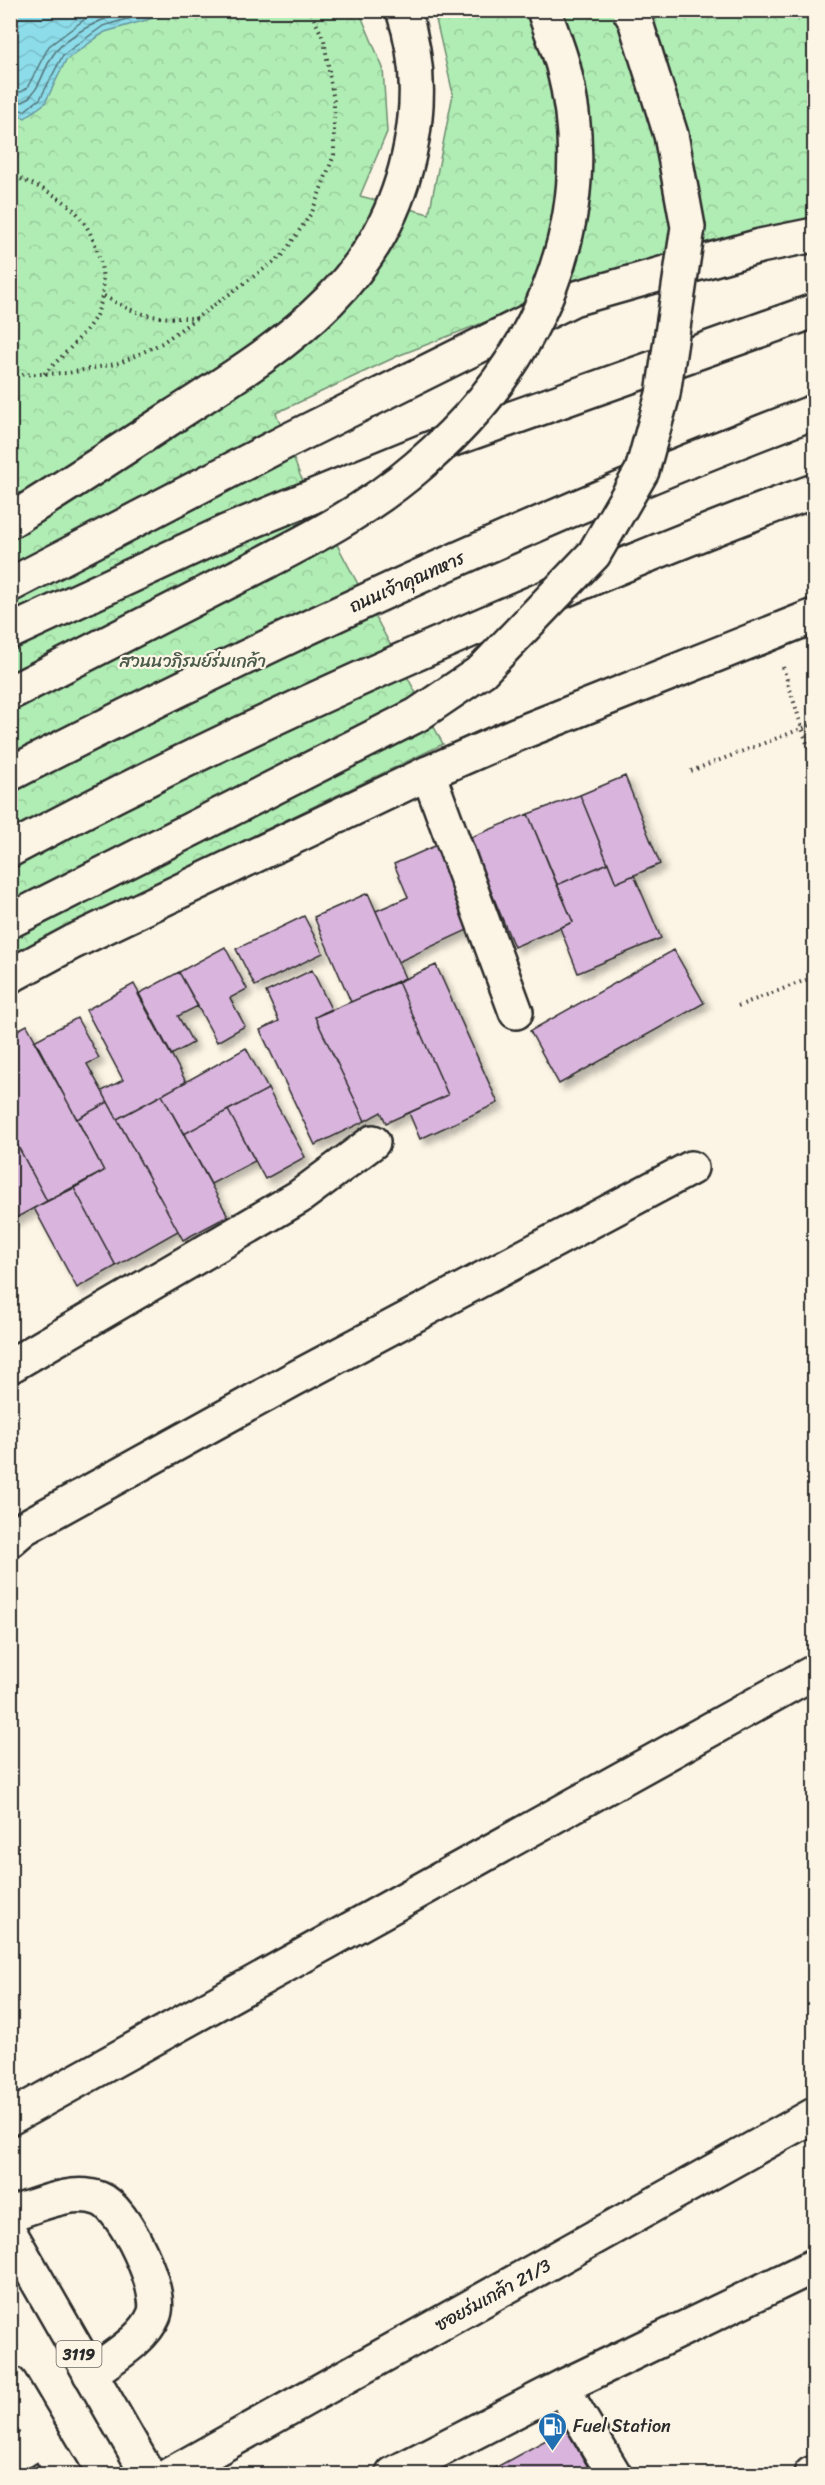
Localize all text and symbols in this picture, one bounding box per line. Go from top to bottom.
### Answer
street label: ถนนเจ้าคุณทหาร [344,542,471,622]
park label: สวนนวภิรมย์ร่มเกล้า [119,645,266,677]
street label: ซอยร่มเกล้า 21/3 [429,2250,557,2340]
road number: 3119 [56,2341,101,2367]
fuel station icon: Fuel Station [536,2410,568,2452]
place label: Fuel Station [573,2410,671,2442]

